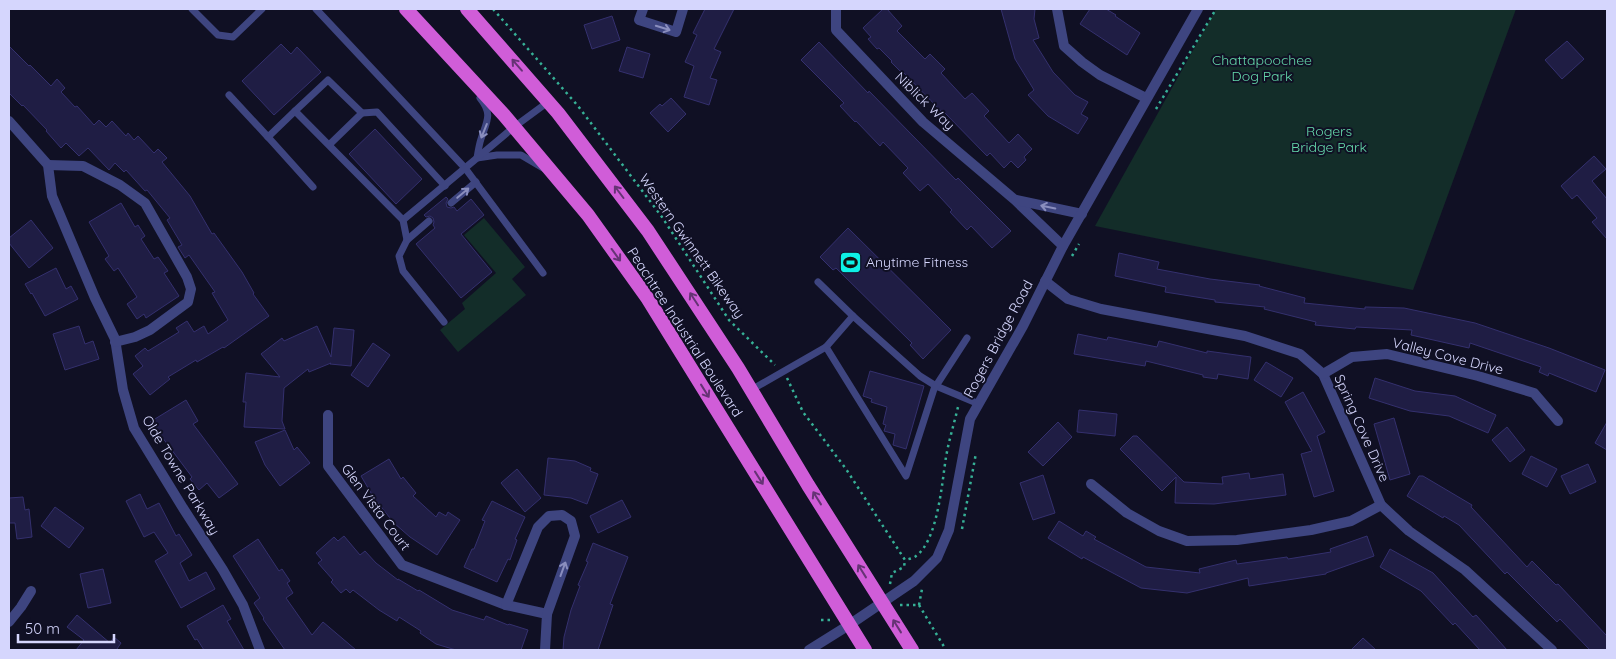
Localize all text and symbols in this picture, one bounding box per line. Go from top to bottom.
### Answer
one-way arrow [655,23,671,33]
park label: Chattapoochee Dog Park [1212,51,1312,85]
one-way arrow [511,59,522,72]
street label: Niblick Way [891,68,959,134]
one-way arrow [479,122,488,138]
park label: Rogers Bridge Park [1291,122,1367,156]
street label: Western Gwinnett Bikeway [635,170,749,322]
one-way arrow [614,185,624,199]
one-way arrow [456,187,469,198]
one-way arrow [1041,202,1057,211]
street label: Peachtree Industrial Boulevard [623,244,747,420]
one-way arrow [611,248,621,262]
sports icon: Anytime Fitness [838,250,862,274]
place label: Anytime Fitness [866,253,968,271]
street label: Rogers Bridge Road [959,277,1037,401]
one-way arrow [688,292,699,306]
street label: Valley Cove Drive [1391,333,1505,379]
street label: Spring Cove Drive [1330,371,1394,485]
one-way arrow [700,383,710,397]
street label: Olde Towne Parkway [138,412,224,538]
street label: Glen Vista Court [337,460,415,554]
one-way arrow [754,471,764,485]
one-way arrow [811,492,821,506]
one-way arrow [559,561,568,577]
one-way arrow [857,564,867,578]
scale bar [18,612,114,644]
text: 50 m [25,619,60,638]
one-way arrow [891,619,902,633]

